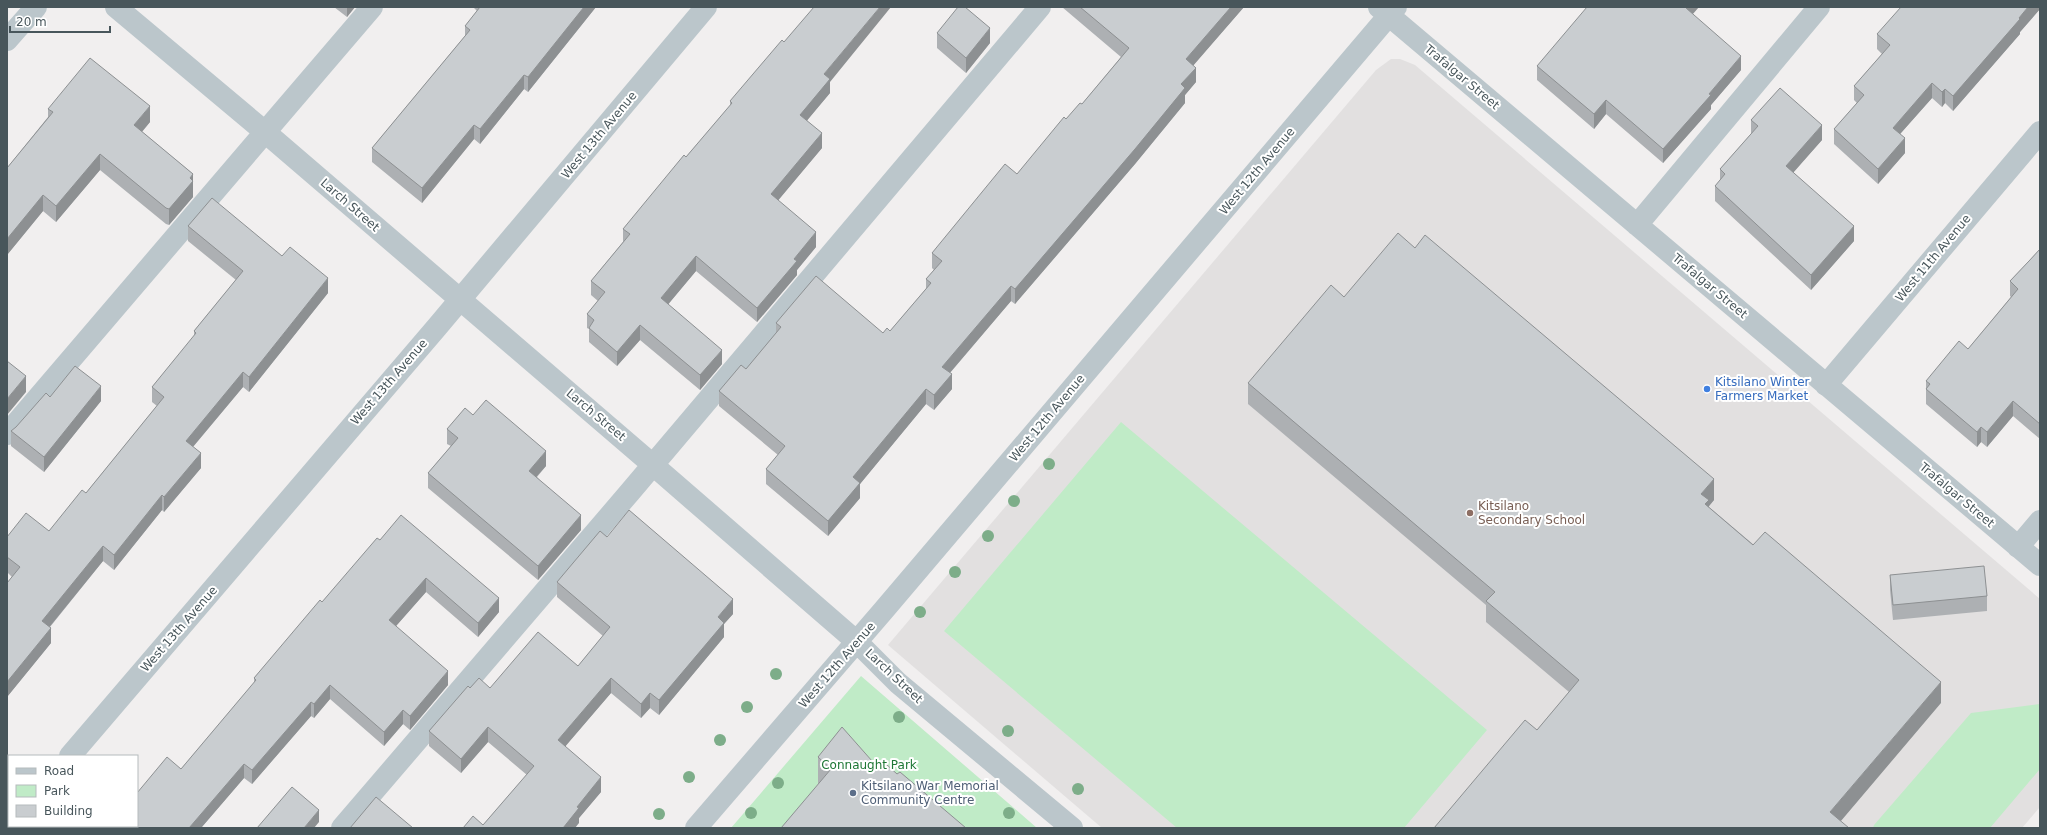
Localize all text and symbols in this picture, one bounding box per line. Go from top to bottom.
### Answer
scale bar [10,8,110,34]
text: 20 m [16,15,47,29]
street label: Trafalgar Street [1421,41,1502,112]
street label: West 13th Avenue [559,89,639,181]
street label: West 12th Avenue [1217,125,1297,217]
street label: Larch Street [318,176,382,234]
street label: West 11th Avenue [1893,212,1973,304]
street label: Trafalgar Street [1669,250,1750,321]
street label: West 13th Avenue [348,336,430,428]
street label: West 12th Avenue [1007,372,1087,464]
place label: Kitsilano Winter Farmers Market [1715,375,1810,403]
marker: Kitsilano Winter Farmers Market [1702,384,1712,394]
street label: Larch Street [563,386,629,444]
street label: Trafalgar Street [1916,459,1997,530]
place label: Kitsilano Secondary School [1478,499,1585,527]
marker: Kitsilano Secondary School [1465,508,1475,518]
street label: West 13th Avenue [138,583,220,675]
street label: West 12th Avenue [796,619,878,711]
street label: Larch Street [862,646,926,706]
legend [8,755,138,827]
park label: Connaught Park [821,758,917,772]
text: Road [44,764,74,778]
place label: Kitsilano War Memorial Community Centre [861,779,999,807]
text: Park [44,784,70,798]
marker: Kitsilano War Memorial Community Centre [848,788,858,798]
text: Building [44,804,93,818]

